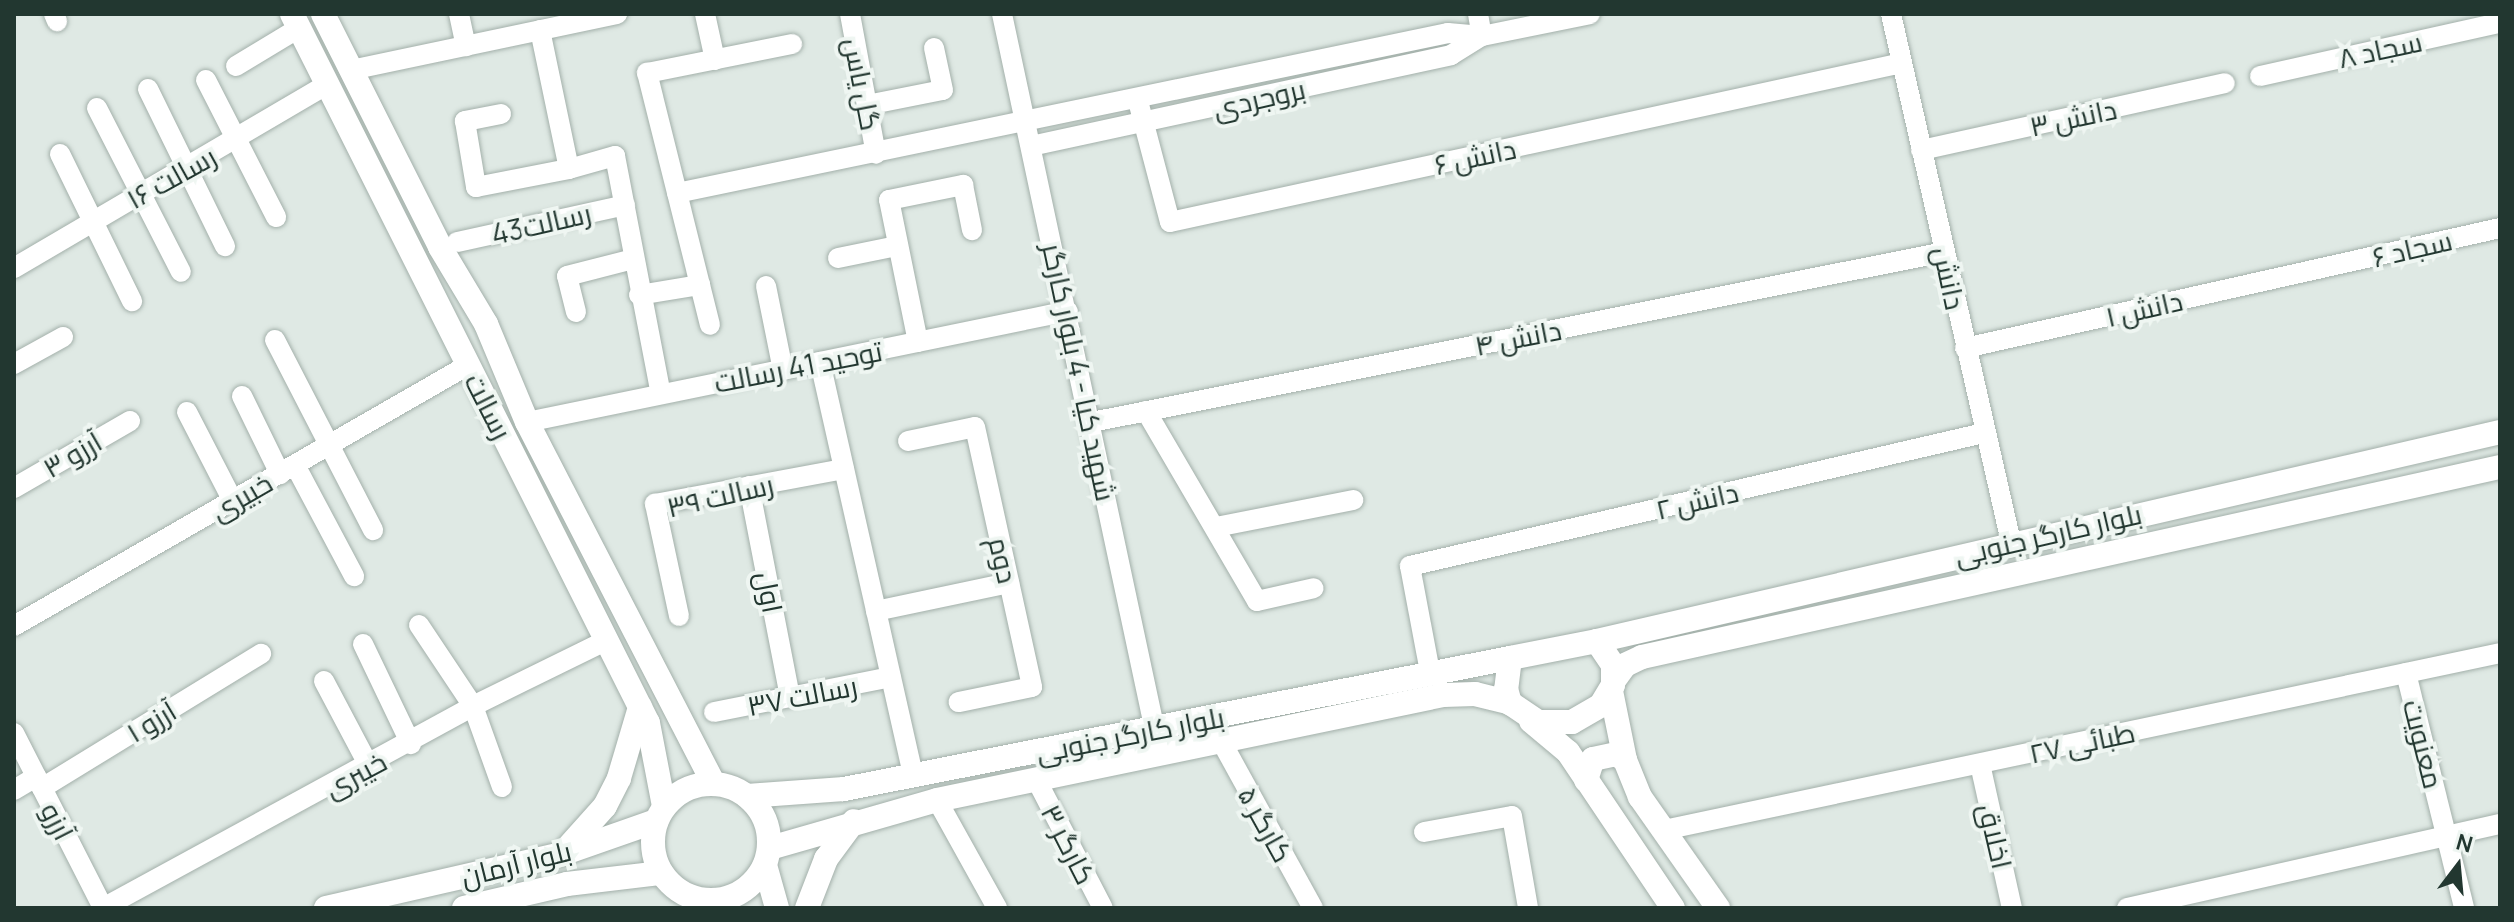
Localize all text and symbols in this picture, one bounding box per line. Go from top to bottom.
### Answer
street label: سجاد ۸ [2335,24,2425,74]
street label: گل یاس [838,35,888,133]
street label: بروجردی [1210,71,1308,125]
street label: دانش ۳ [2026,91,2120,143]
street label: دانش ۶ [1431,131,1519,181]
street label: رسالت ۱۶ [120,139,222,215]
street label: رسالت43 [488,195,594,251]
street label: سجاد ۶ [2369,223,2455,273]
street label: شهید کیا - 4 بلوار کارگر [1036,240,1124,504]
street label: دانش [1927,243,1973,313]
street label: دانش ۱ [2102,283,2186,333]
street label: دانش ۴ [1472,312,1564,362]
street label: توحید 41 رسالت [711,333,885,399]
street label: رسالت [458,367,520,445]
street label: آرزو ۳ [37,424,107,484]
street label: خبیری [204,465,278,527]
street label: رسالت ۳۹ [663,466,777,524]
street label: دانش ۲ [1652,474,1742,526]
street label: بلوار کارگر جنوبی [1951,496,2145,572]
street label: دوم [982,534,1026,586]
street label: اول [750,568,790,616]
street label: رسالت ۳۷ [744,668,860,722]
street label: آرزو ۱ [120,693,182,749]
street label: معنویت [2397,696,2451,792]
street label: بلوار کارگر جنوبی [1033,699,1227,769]
street label: طبائی ۲۷ [2026,714,2138,770]
street label: خیبری [318,744,392,804]
street label: کارگر ۵ [1232,780,1300,868]
street label: آرزو [35,797,81,845]
street label: کارگر ۳ [1035,799,1103,889]
street label: اخلاق [1972,800,2020,872]
north arrow [2418,826,2498,906]
text: N [2453,826,2476,860]
street label: بلوار آرمان [457,833,575,893]

